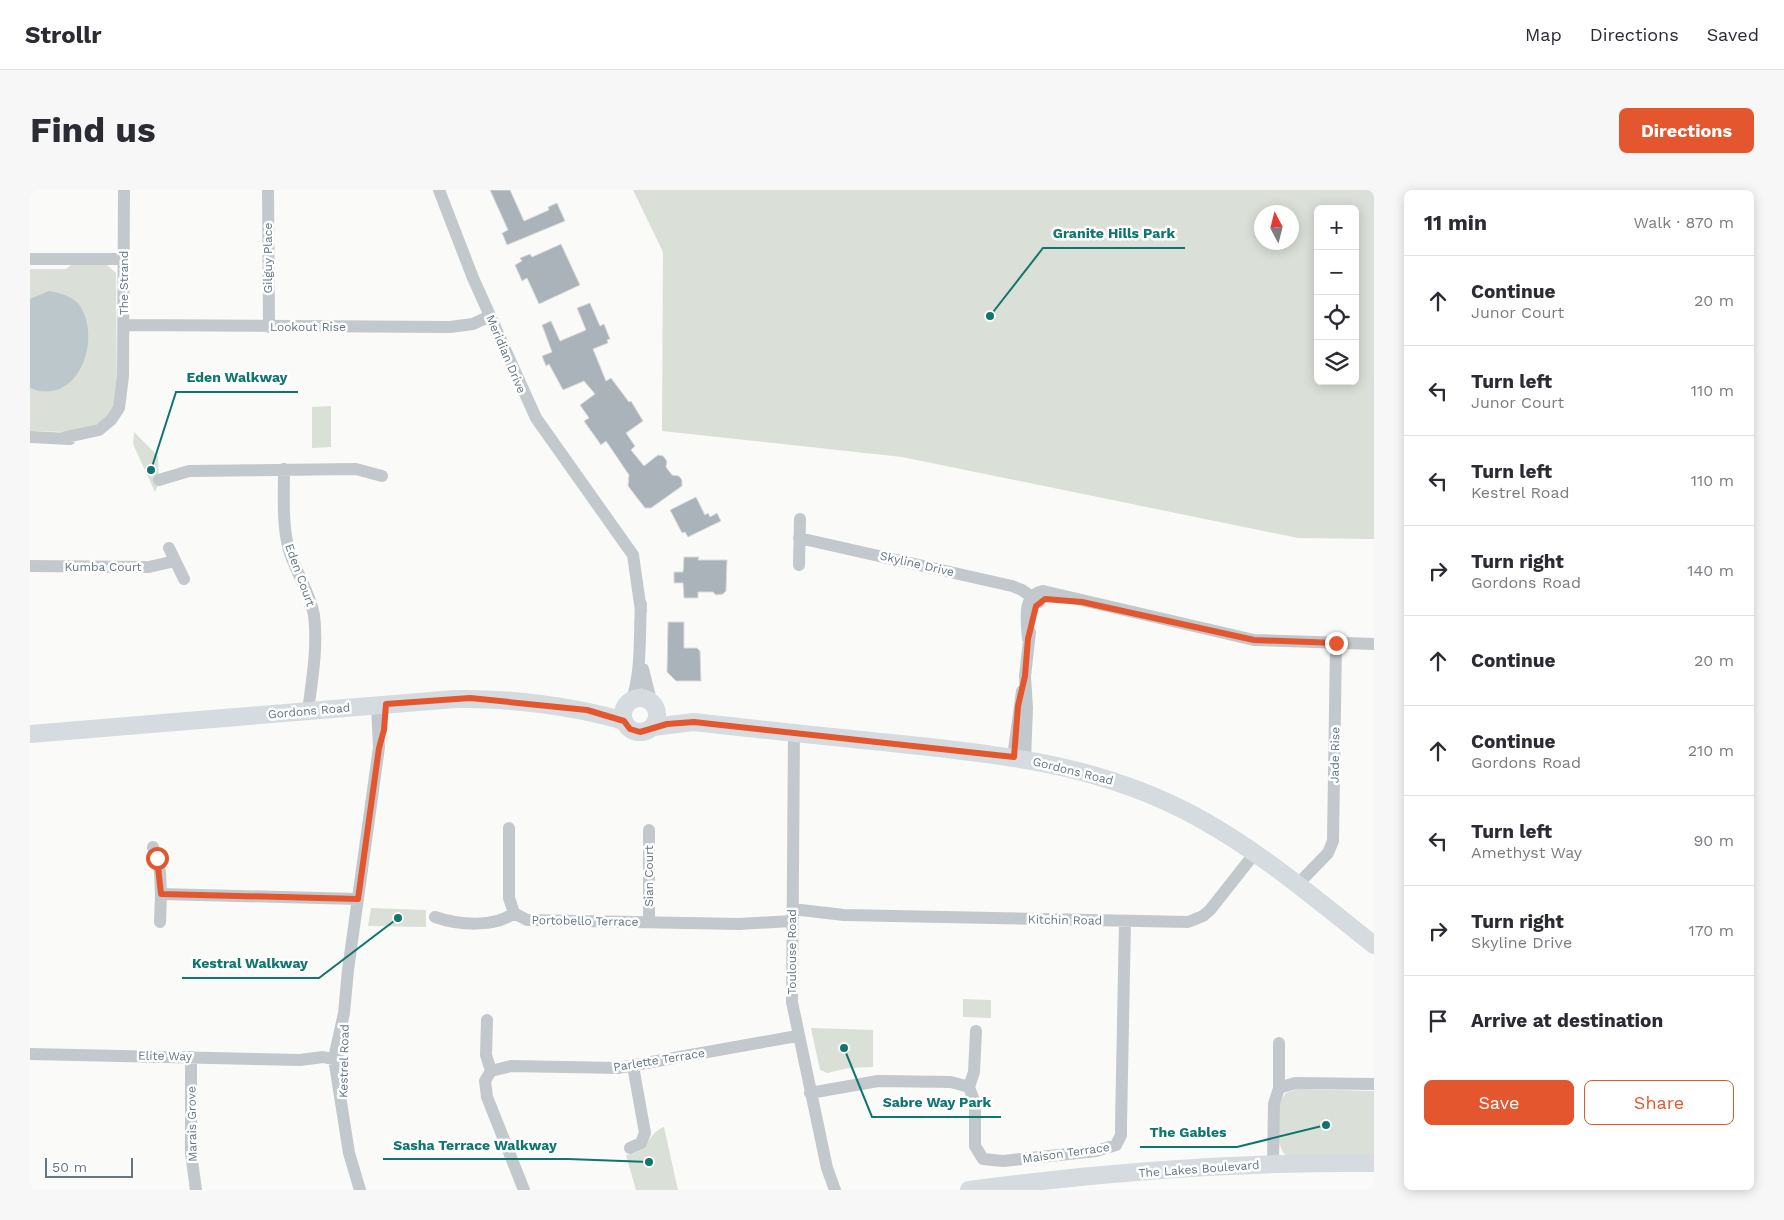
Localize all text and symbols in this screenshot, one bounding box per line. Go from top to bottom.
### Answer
text: Strollr [25,21,102,49]
text: Map [1525,24,1562,45]
text: Directions [1590,24,1679,45]
text: Saved [1707,24,1759,45]
button: Directions [1619,108,1754,153]
text: Find us [30,109,156,151]
north arrow [1254,205,1299,250]
map controls [1314,205,1359,385]
button: + [1314,205,1359,250]
text: 11 min [1424,210,1487,235]
text: Walk · 870 m [1634,213,1734,232]
callout: Granite Hills Park [1043,219,1185,248]
street label: Gilguy Place [261,223,275,293]
text: Granite Hills Park [1053,225,1176,241]
button: − [1314,250,1359,295]
street label: The Strand [117,251,131,315]
text: Continue [1471,280,1555,303]
icon: ahead [1424,287,1452,315]
text: 20 m [1694,291,1734,310]
button: locate [1314,295,1359,340]
text: Junor Court [1471,303,1564,322]
street label: Meridian Drive [483,313,529,395]
street label: Lookout Rise [270,320,346,334]
button: layers [1314,340,1359,385]
callout: Eden Walkway [176,363,298,392]
text: Eden Walkway [187,369,288,385]
text: Turn left [1471,370,1552,393]
icon: left [1424,377,1452,405]
text: 110 m [1691,381,1734,400]
text: Junor Court [1471,393,1564,412]
text: Turn left [1471,460,1552,483]
icon: left [1424,467,1452,495]
text: 110 m [1691,471,1734,490]
text: Kestrel Road [1471,483,1570,502]
street label: Eden Court [282,542,318,608]
street label: Skyline Drive [878,549,956,579]
text: Turn right [1471,550,1564,573]
icon: right [1424,557,1452,585]
street label: Kumba Court [65,560,141,574]
text: 140 m [1687,561,1734,580]
text: Gordons Road [1471,573,1581,592]
route end [1325,632,1348,655]
icon: ahead [1424,647,1452,675]
text: Continue [1471,649,1555,672]
text: 20 m [1694,651,1734,670]
street label: Gordons Road [267,700,351,722]
street label: Jade Rise [1328,727,1342,783]
text: Continue [1471,730,1555,753]
icon: ahead [1424,737,1452,765]
text: 210 m [1688,741,1734,760]
text: Gordons Road [1471,753,1581,772]
street label: Gordons Road [1031,754,1115,788]
text: Turn left [1471,820,1552,843]
icon: left [1424,827,1452,855]
text: 90 m [1693,831,1734,850]
text: Amethyst Way [1471,843,1582,862]
street label: Sian Court [642,845,656,907]
route start [146,847,169,870]
street label: Toulouse Road [785,909,799,995]
text: Turn right [1471,910,1564,933]
street label: Kitchin Road [1028,912,1102,928]
street label: Portobello Terrace [531,913,639,929]
icon: right [1424,917,1452,945]
text: 170 m [1688,921,1734,940]
text: Skyline Drive [1471,933,1572,952]
callout: Kestral Walkway [182,949,319,978]
text: Kestral Walkway [192,955,308,971]
icon: arrive [1424,1007,1452,1035]
text: Arrive at destination [1471,1009,1663,1032]
street label: Kestrel Road [336,1024,352,1098]
street label: Parlette Terrace [612,1046,706,1074]
street label: Elite Way [138,1049,193,1063]
button: Save [1424,1080,1574,1125]
button: Share [1584,1080,1734,1125]
street label: Marais Grove [184,1086,200,1162]
callout: Sabre Way Park [872,1088,1001,1117]
text: Sabre Way Park [883,1094,992,1110]
callout: The Gables [1140,1118,1237,1147]
text: The Gables [1150,1124,1227,1140]
callout: Sasha Terrace Walkway [383,1130,568,1159]
text: Sasha Terrace Walkway [393,1137,557,1153]
street label: Maison Terrace [1022,1140,1111,1166]
scale bar [45,1155,132,1178]
street label: The Lakes Boulevard [1138,1158,1260,1180]
text: 50 m [52,1159,87,1175]

